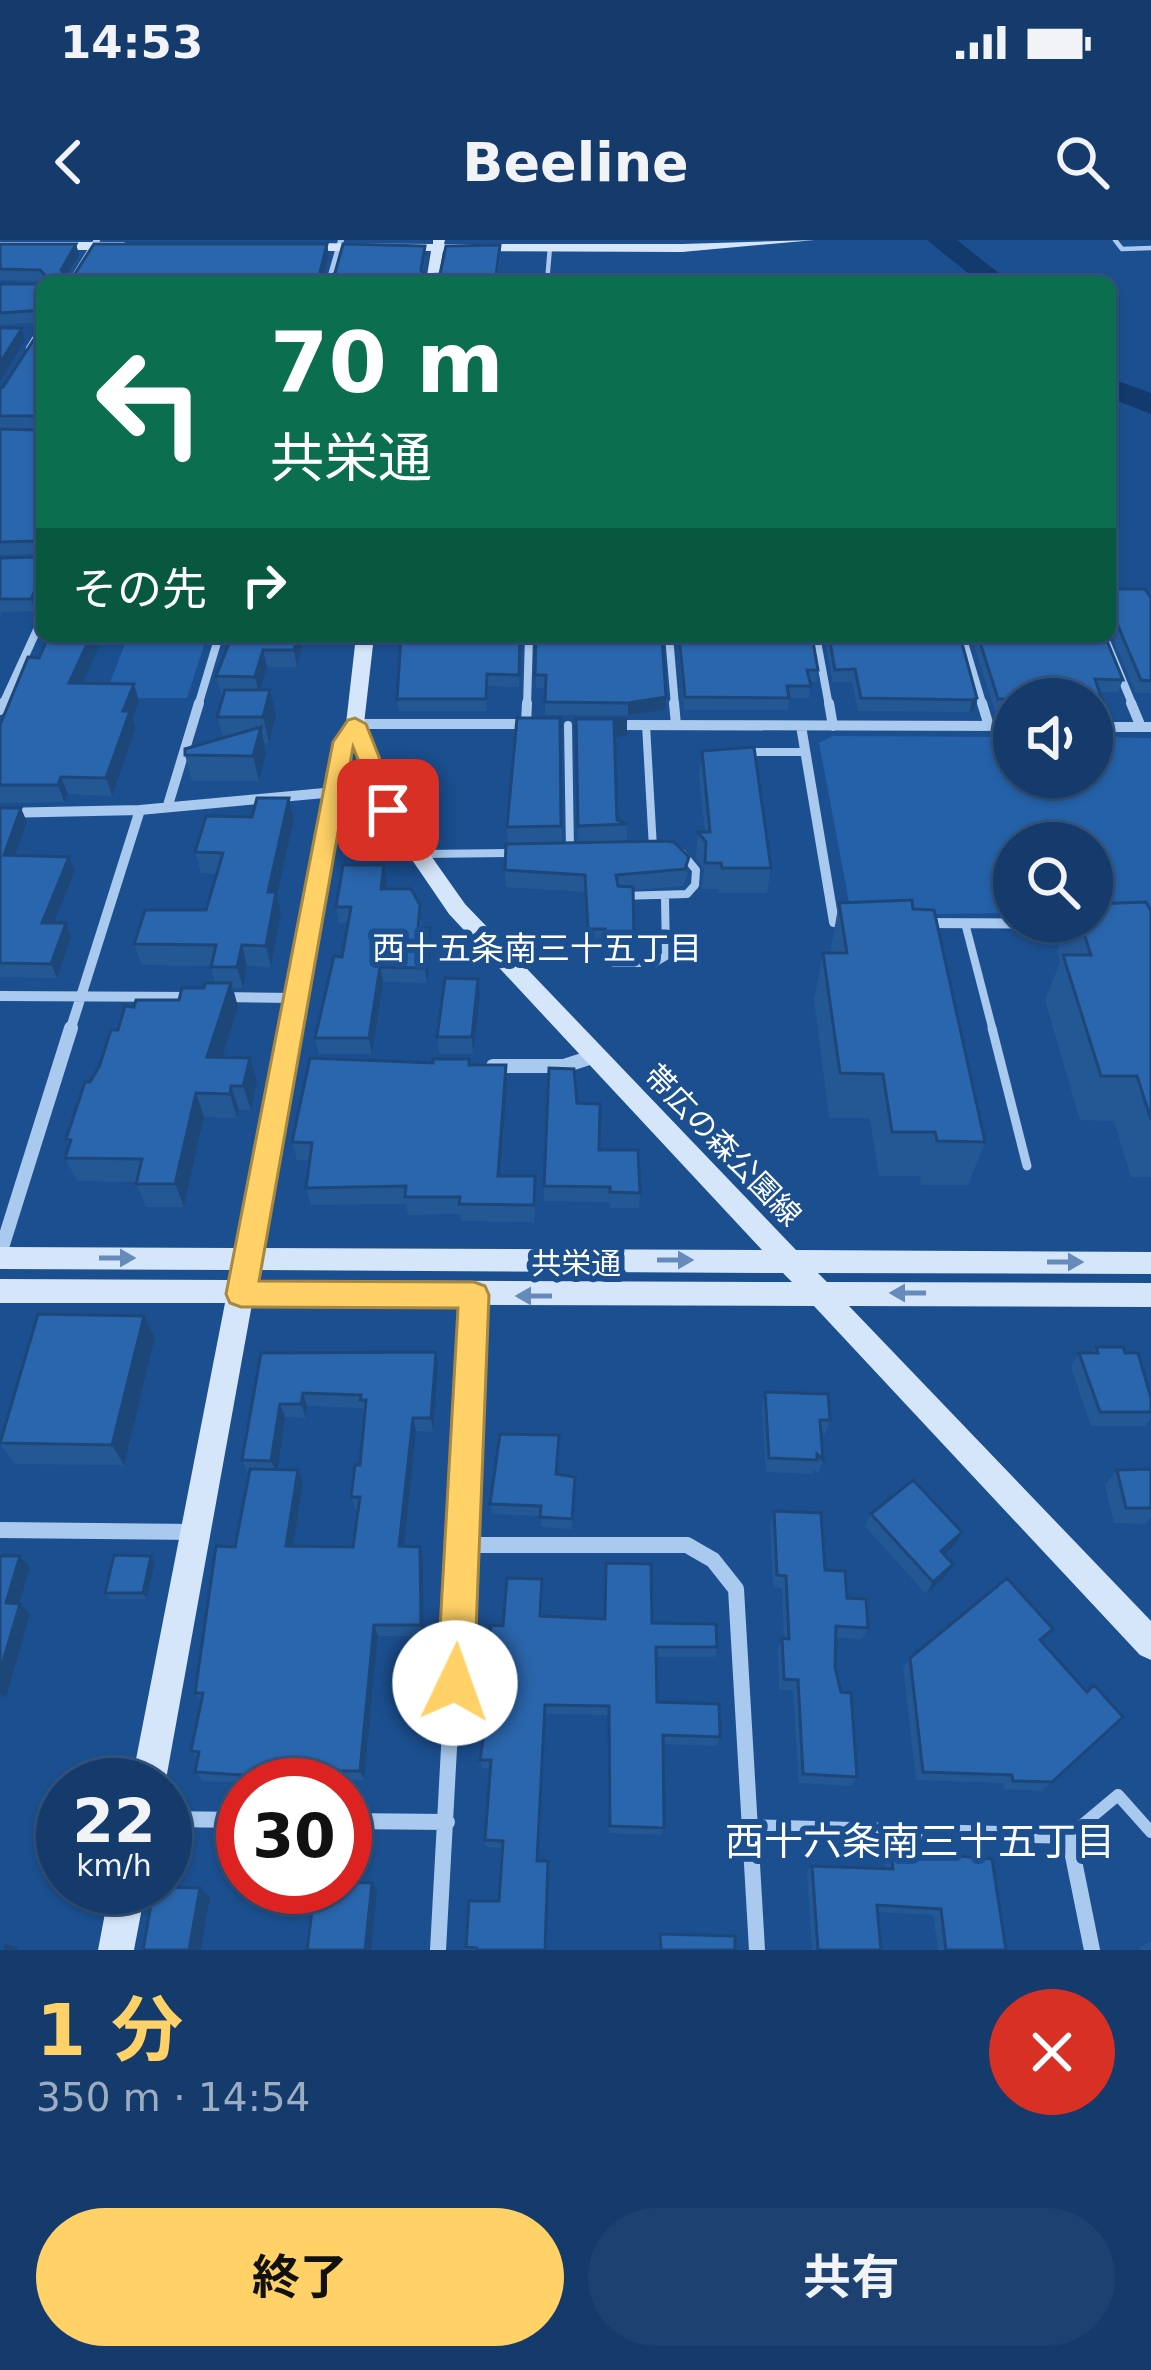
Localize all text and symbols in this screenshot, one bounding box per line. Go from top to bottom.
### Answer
text: 14:53 [60,16,203,69]
icon: back [36,129,102,195]
icon: search [1049,129,1115,195]
text: Beeline [462,131,689,194]
text: 70 m [270,314,504,412]
icon: left [72,324,228,480]
text: 共栄通 [270,427,432,490]
icon: right [231,552,297,618]
text: その先 [72,563,207,616]
map controls [993,678,1113,942]
button: sound [993,678,1113,798]
pin [337,759,439,861]
icon: arrive [355,777,421,843]
button: search [993,822,1113,942]
district label: 西十五条南三十五丁目 [372,929,702,968]
street label: 帯広の森公園線 [637,1057,809,1233]
street label: 共栄通 [531,1246,621,1281]
one-way arrow [99,1248,137,1268]
one-way arrow [657,1250,695,1270]
one-way arrow [1047,1252,1085,1272]
one-way arrow [888,1283,926,1303]
one-way arrow [514,1286,552,1305]
position arrow [392,1620,518,1746]
speed limit sign: 30 [216,1758,372,1914]
text: 22 [72,1786,156,1856]
district label: 西十六条南三十五丁目 [725,1819,1115,1864]
text: km/h [76,1848,152,1883]
text: 1 分 [36,1988,183,2072]
button: close [989,1989,1115,2115]
text: 350 m · 14:54 [36,2075,310,2120]
button: 終了 [36,2208,564,2346]
button: 共有 [588,2208,1115,2346]

